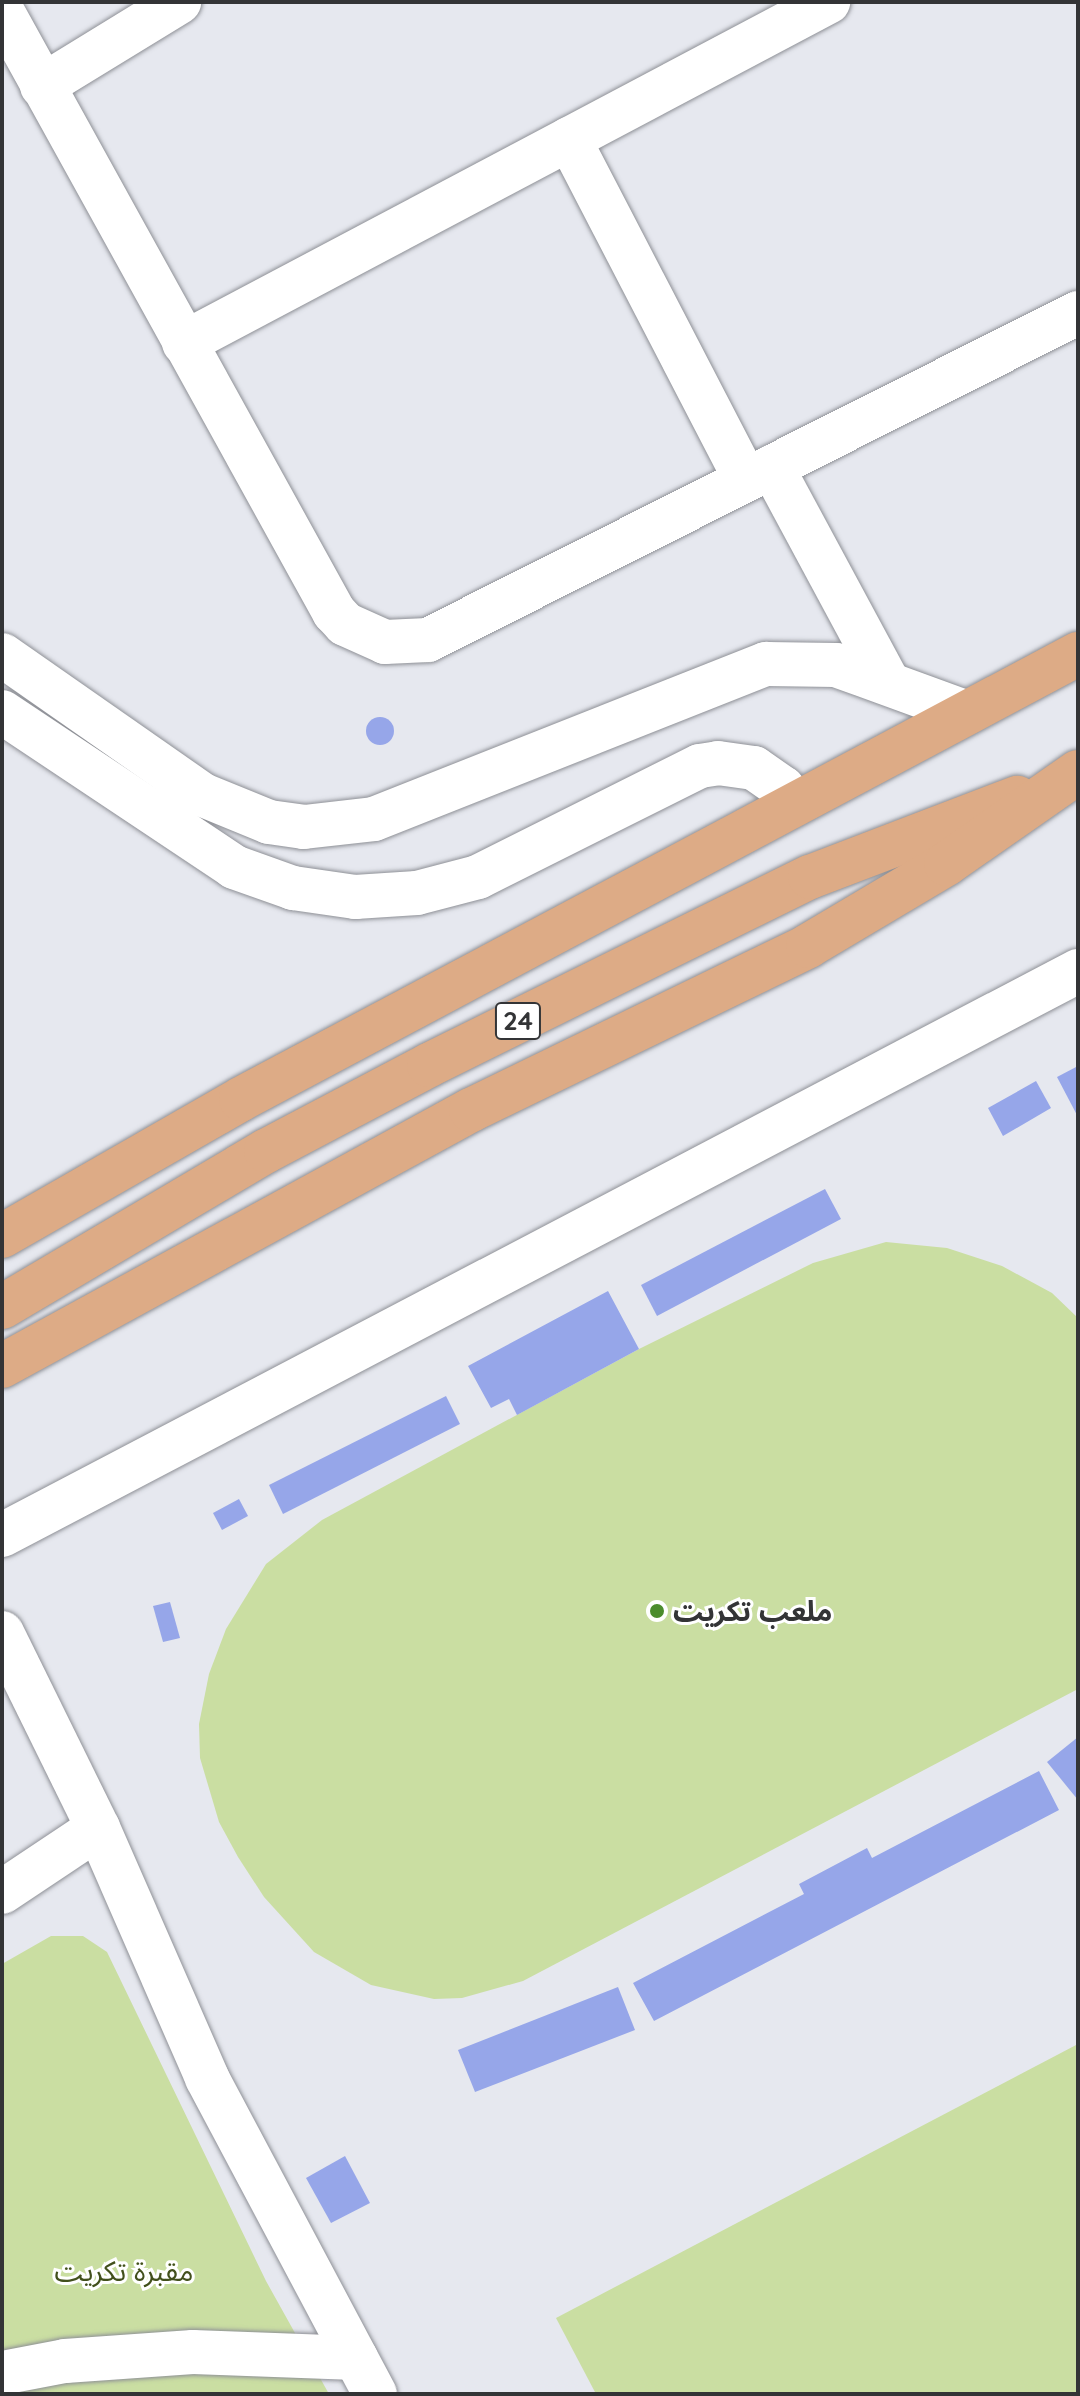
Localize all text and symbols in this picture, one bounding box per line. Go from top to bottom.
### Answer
road number: 24 [494,999,542,1043]
place label: ملعب تكريت [673,1594,832,1628]
marker: ملعب تكريت [648,1602,666,1620]
park label: مقبرة تكريت [55,2254,193,2288]

